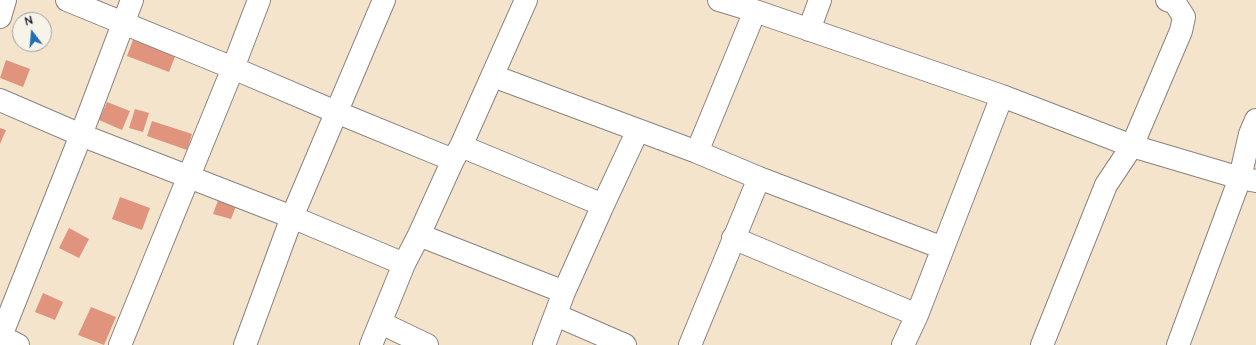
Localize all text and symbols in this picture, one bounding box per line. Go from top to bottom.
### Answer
north arrow [12,12,52,52]
text: N [23,13,34,29]

